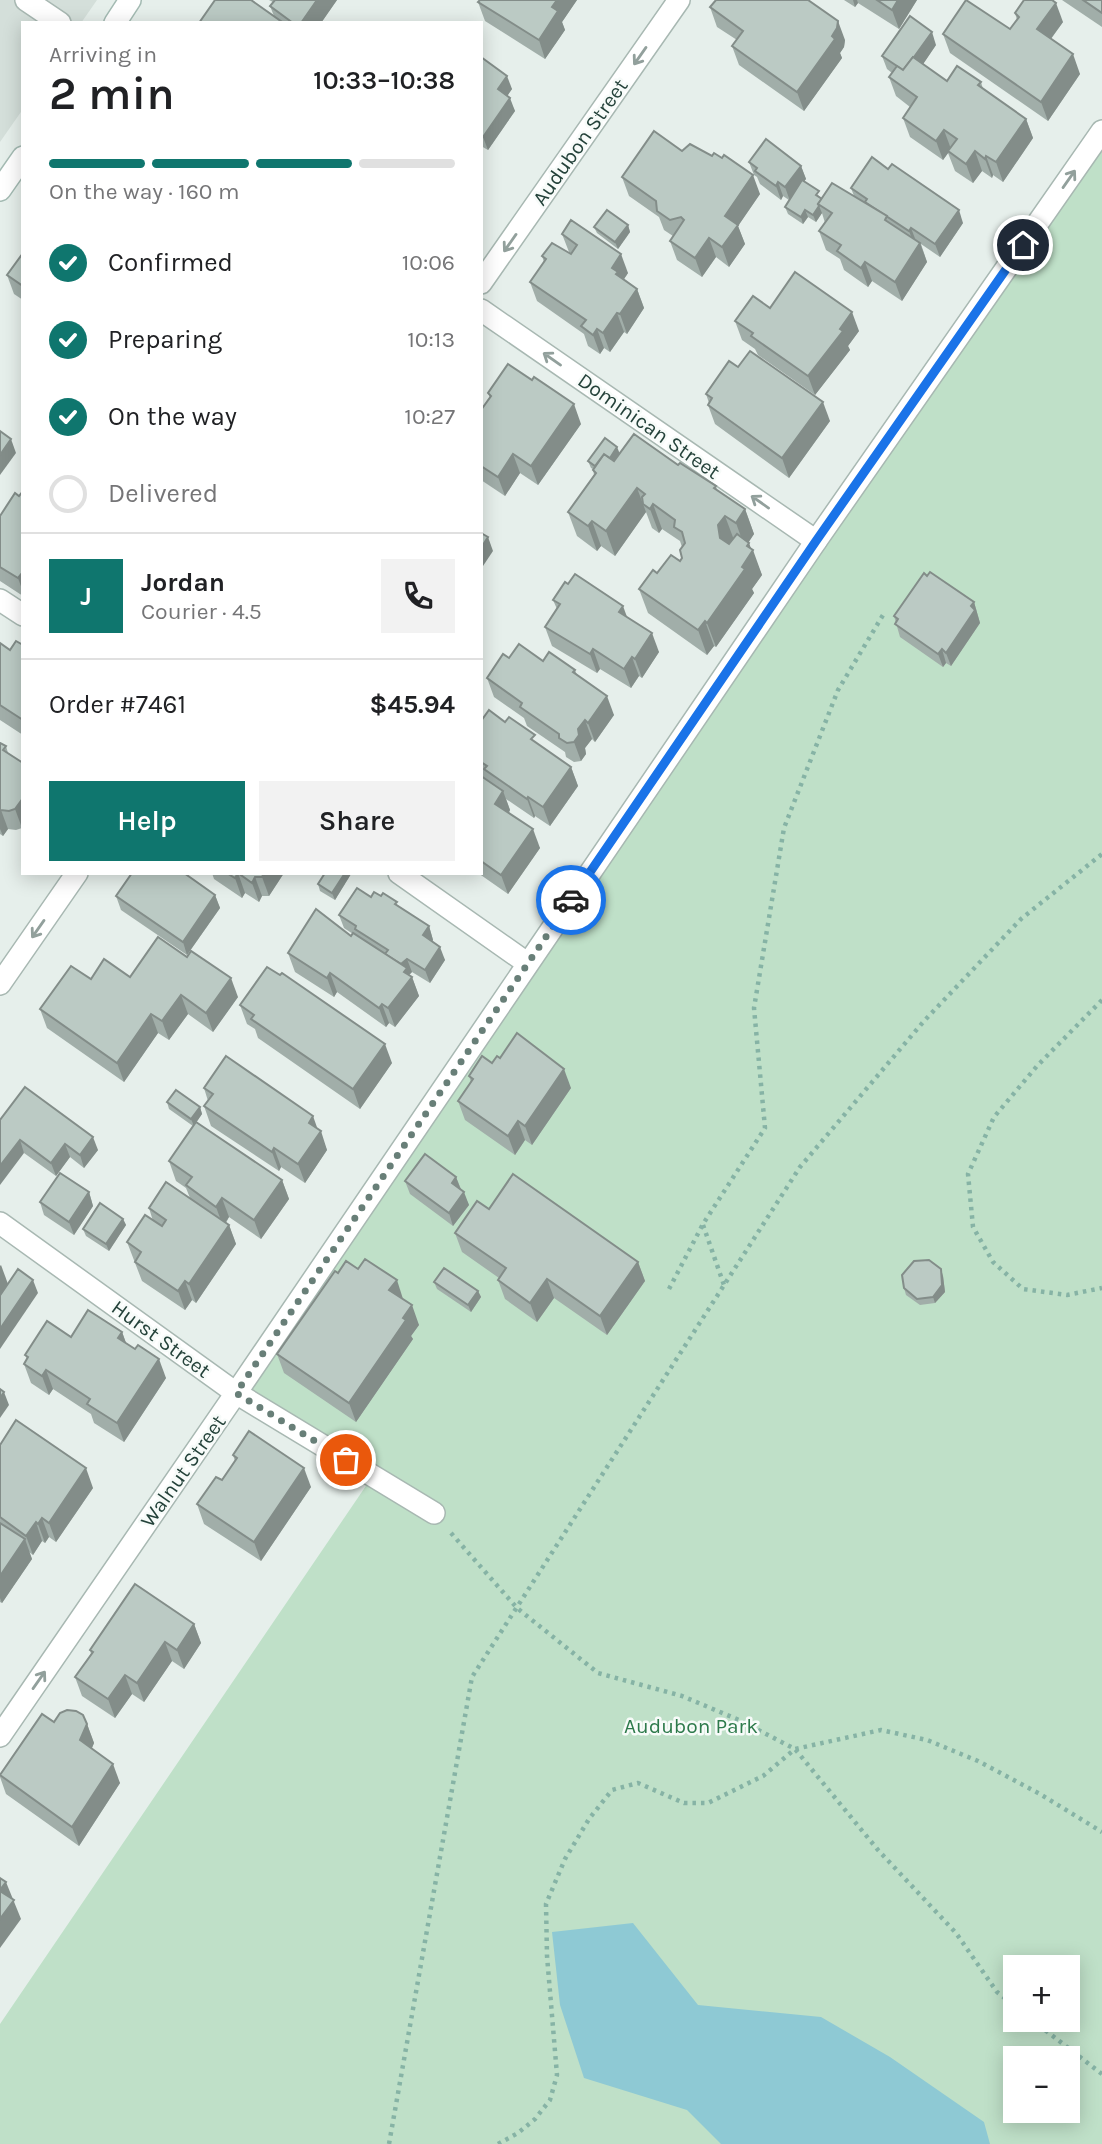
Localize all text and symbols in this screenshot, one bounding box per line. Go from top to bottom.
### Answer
text: Arriving in [49,41,157,68]
one-way arrow [633,46,647,65]
text: 10:33–10:38 [313,65,455,96]
text: 2 min [49,67,175,121]
street label: Audubon Street [527,74,633,210]
one-way arrow [1062,170,1076,189]
text: On the way · 160 m [49,178,239,205]
pin [993,215,1053,275]
icon: home [1004,226,1042,264]
one-way arrow [503,233,517,252]
icon: check [49,244,87,282]
text: Confirmed [108,247,233,278]
text: 10:06 [402,249,455,276]
icon: check [49,321,87,359]
text: Preparing [108,324,222,355]
text: 10:13 [407,326,455,353]
one-way arrow [543,352,562,366]
street label: Dominican Street [573,368,725,484]
icon: check [49,398,87,436]
text: On the way [108,401,237,432]
text: 10:27 [404,403,455,430]
text: Delivered [108,478,218,509]
one-way arrow [751,495,770,509]
button: phone [381,559,455,633]
text: Jordan [141,567,225,598]
text: J [80,581,92,612]
text: Courier · 4.5 [141,598,262,625]
text: Order #7461 [49,689,186,720]
text: $45.94 [370,689,455,720]
button: Help [49,781,245,861]
button: Share [259,781,455,861]
courier [536,865,606,935]
icon: car [552,881,590,919]
one-way arrow [31,919,45,938]
street label: Hurst Street [107,1295,215,1383]
street label: Walnut Street [135,1410,231,1532]
pin [316,1430,376,1490]
icon: bag [327,1441,365,1479]
one-way arrow [32,1671,46,1690]
park label: Audubon Park [624,1714,758,1738]
map controls [1003,1955,1080,2123]
button: + [1003,1955,1080,2032]
button: − [1003,2046,1080,2123]

